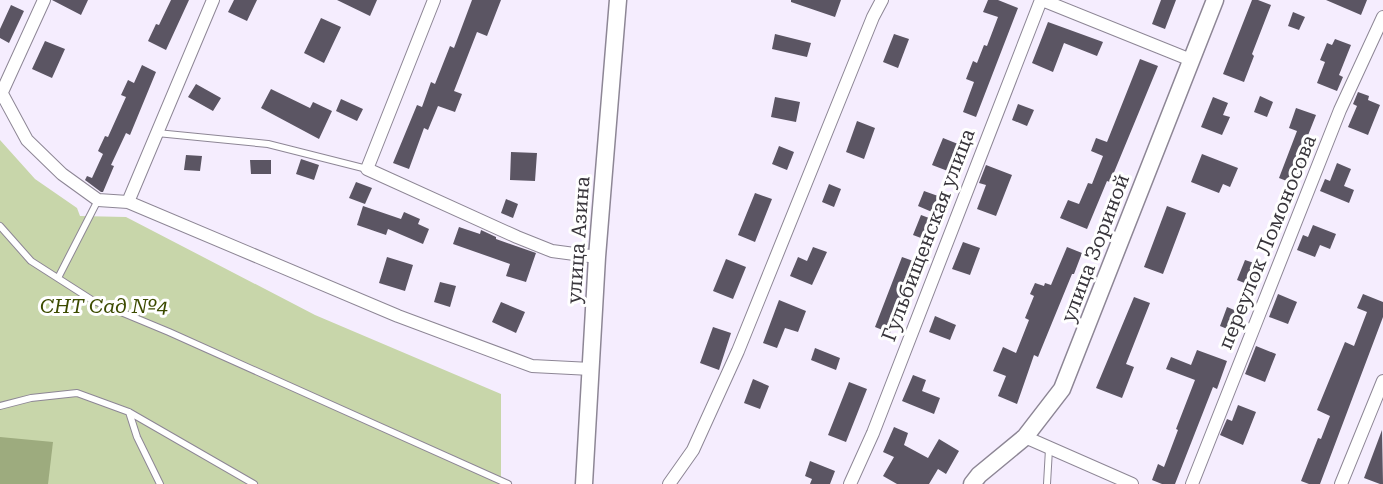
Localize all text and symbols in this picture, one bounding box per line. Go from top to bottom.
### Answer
street label: Гульбищенская улица [876,125,980,345]
street label: переулок Ломоносова [1213,131,1321,353]
street label: улица Зориной [1056,170,1134,326]
street label: улица Азина [562,175,594,305]
park label: СНТ Сад №4 [40,294,168,318]

